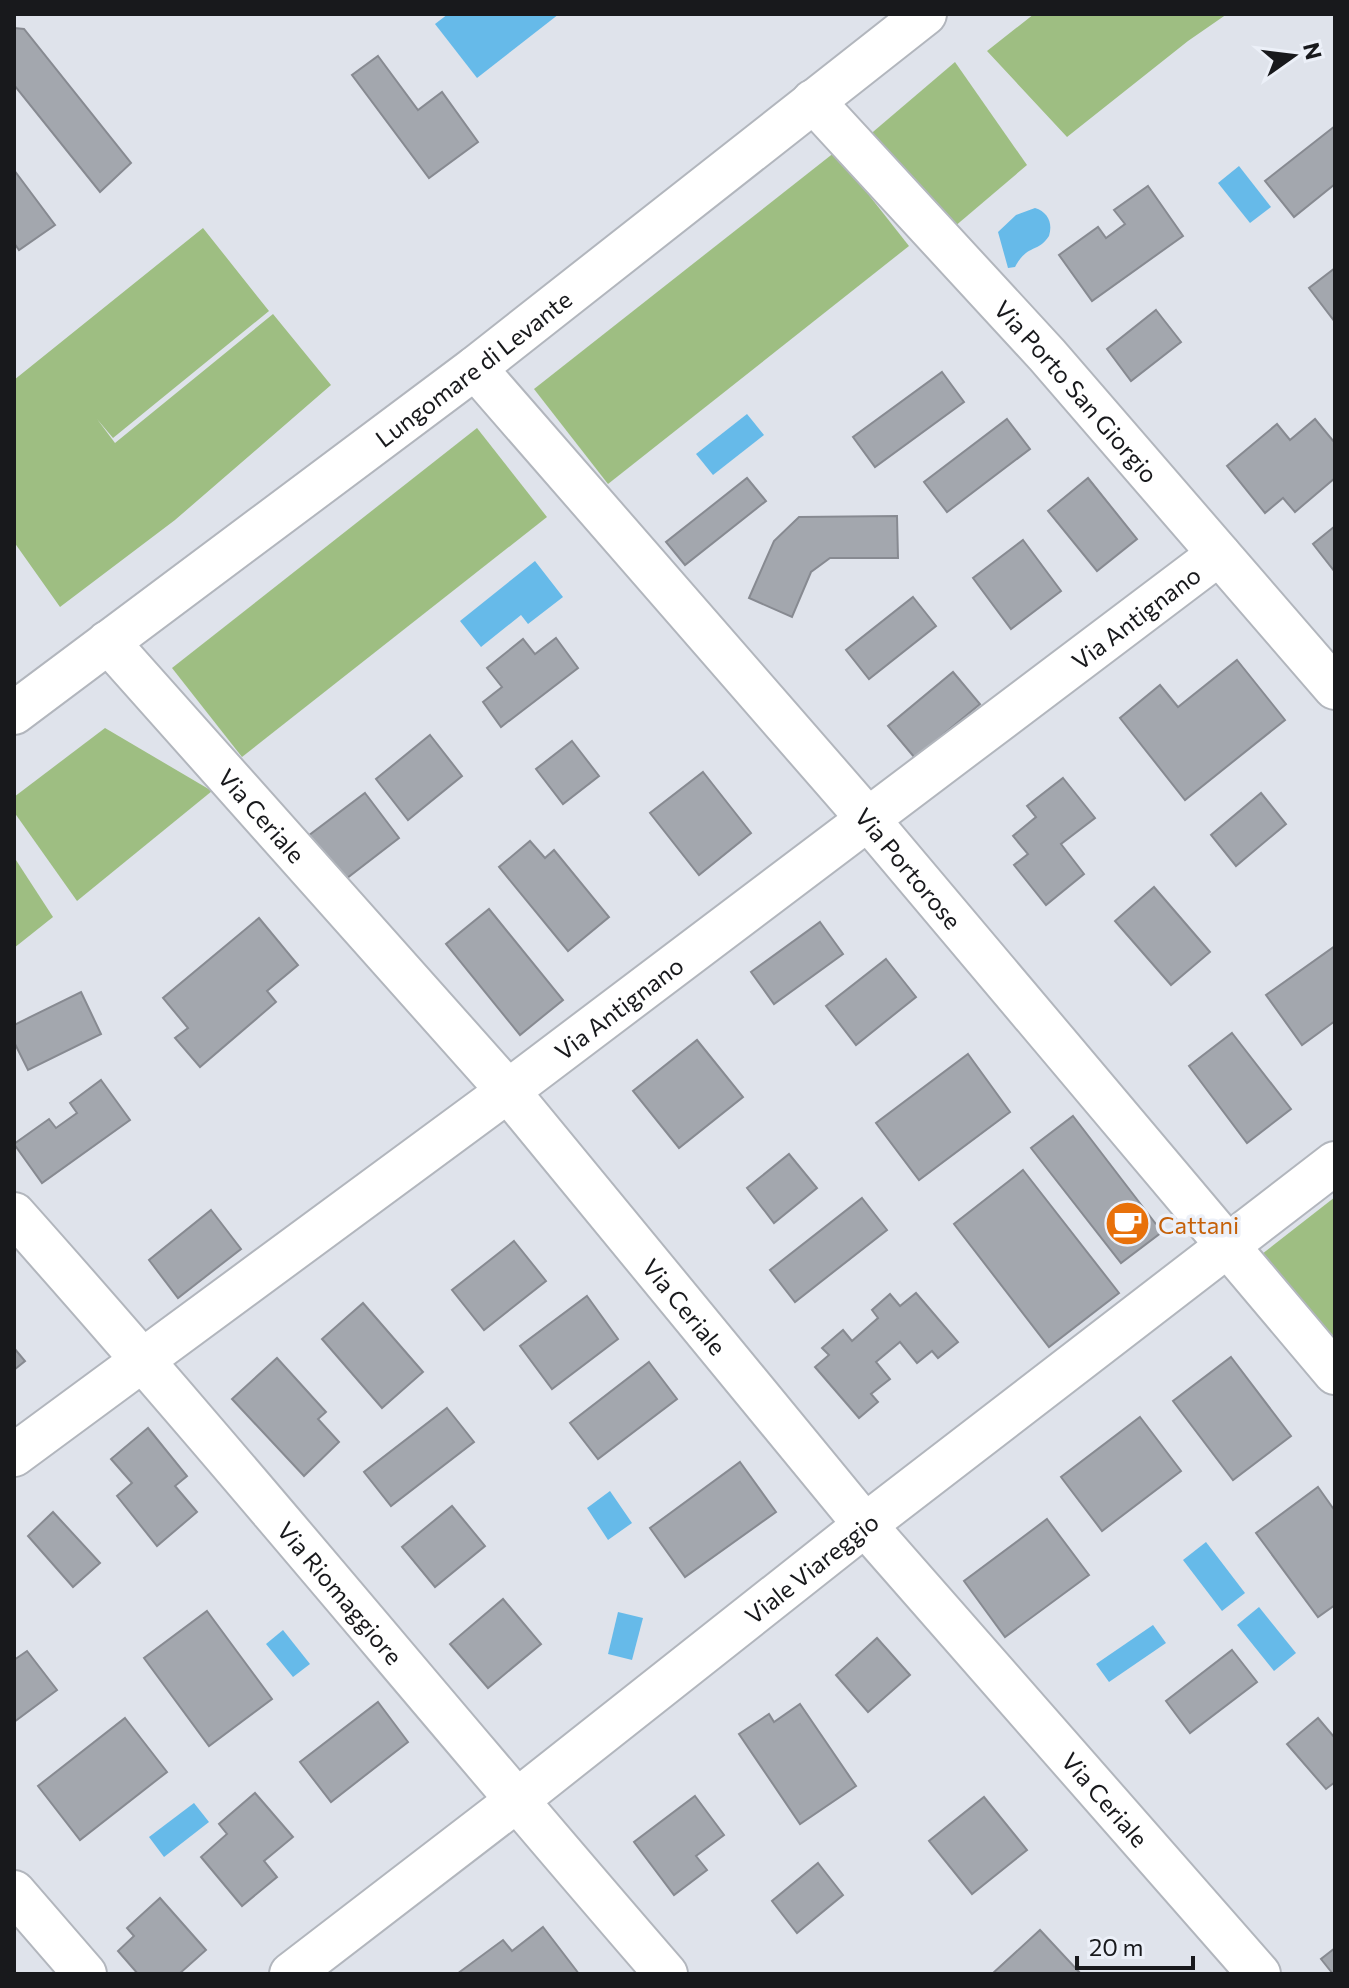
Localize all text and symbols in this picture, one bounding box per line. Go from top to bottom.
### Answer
north arrow [1253,16,1333,96]
text: N [1298,40,1328,62]
street label: Lungomare di Levante [369,284,577,452]
street label: Via Porto San Giorgio [989,294,1165,488]
street label: Via Antignano [1065,559,1206,675]
street label: Via Ceriale [213,762,312,868]
street label: Via Portorose [850,801,968,934]
street label: Via Antignano [548,950,688,1065]
cafe icon: Cattani [1103,1200,1151,1248]
place label: Cattani [1158,1210,1239,1239]
street label: Via Ceriale [637,1252,733,1360]
street label: Viale Viareggio [738,1506,884,1629]
street label: Via Riomaggiore [272,1515,409,1670]
street label: Via Ceriale [1056,1746,1155,1852]
scale bar [1077,1920,1193,1970]
text: 20 m [1089,1932,1143,1961]

